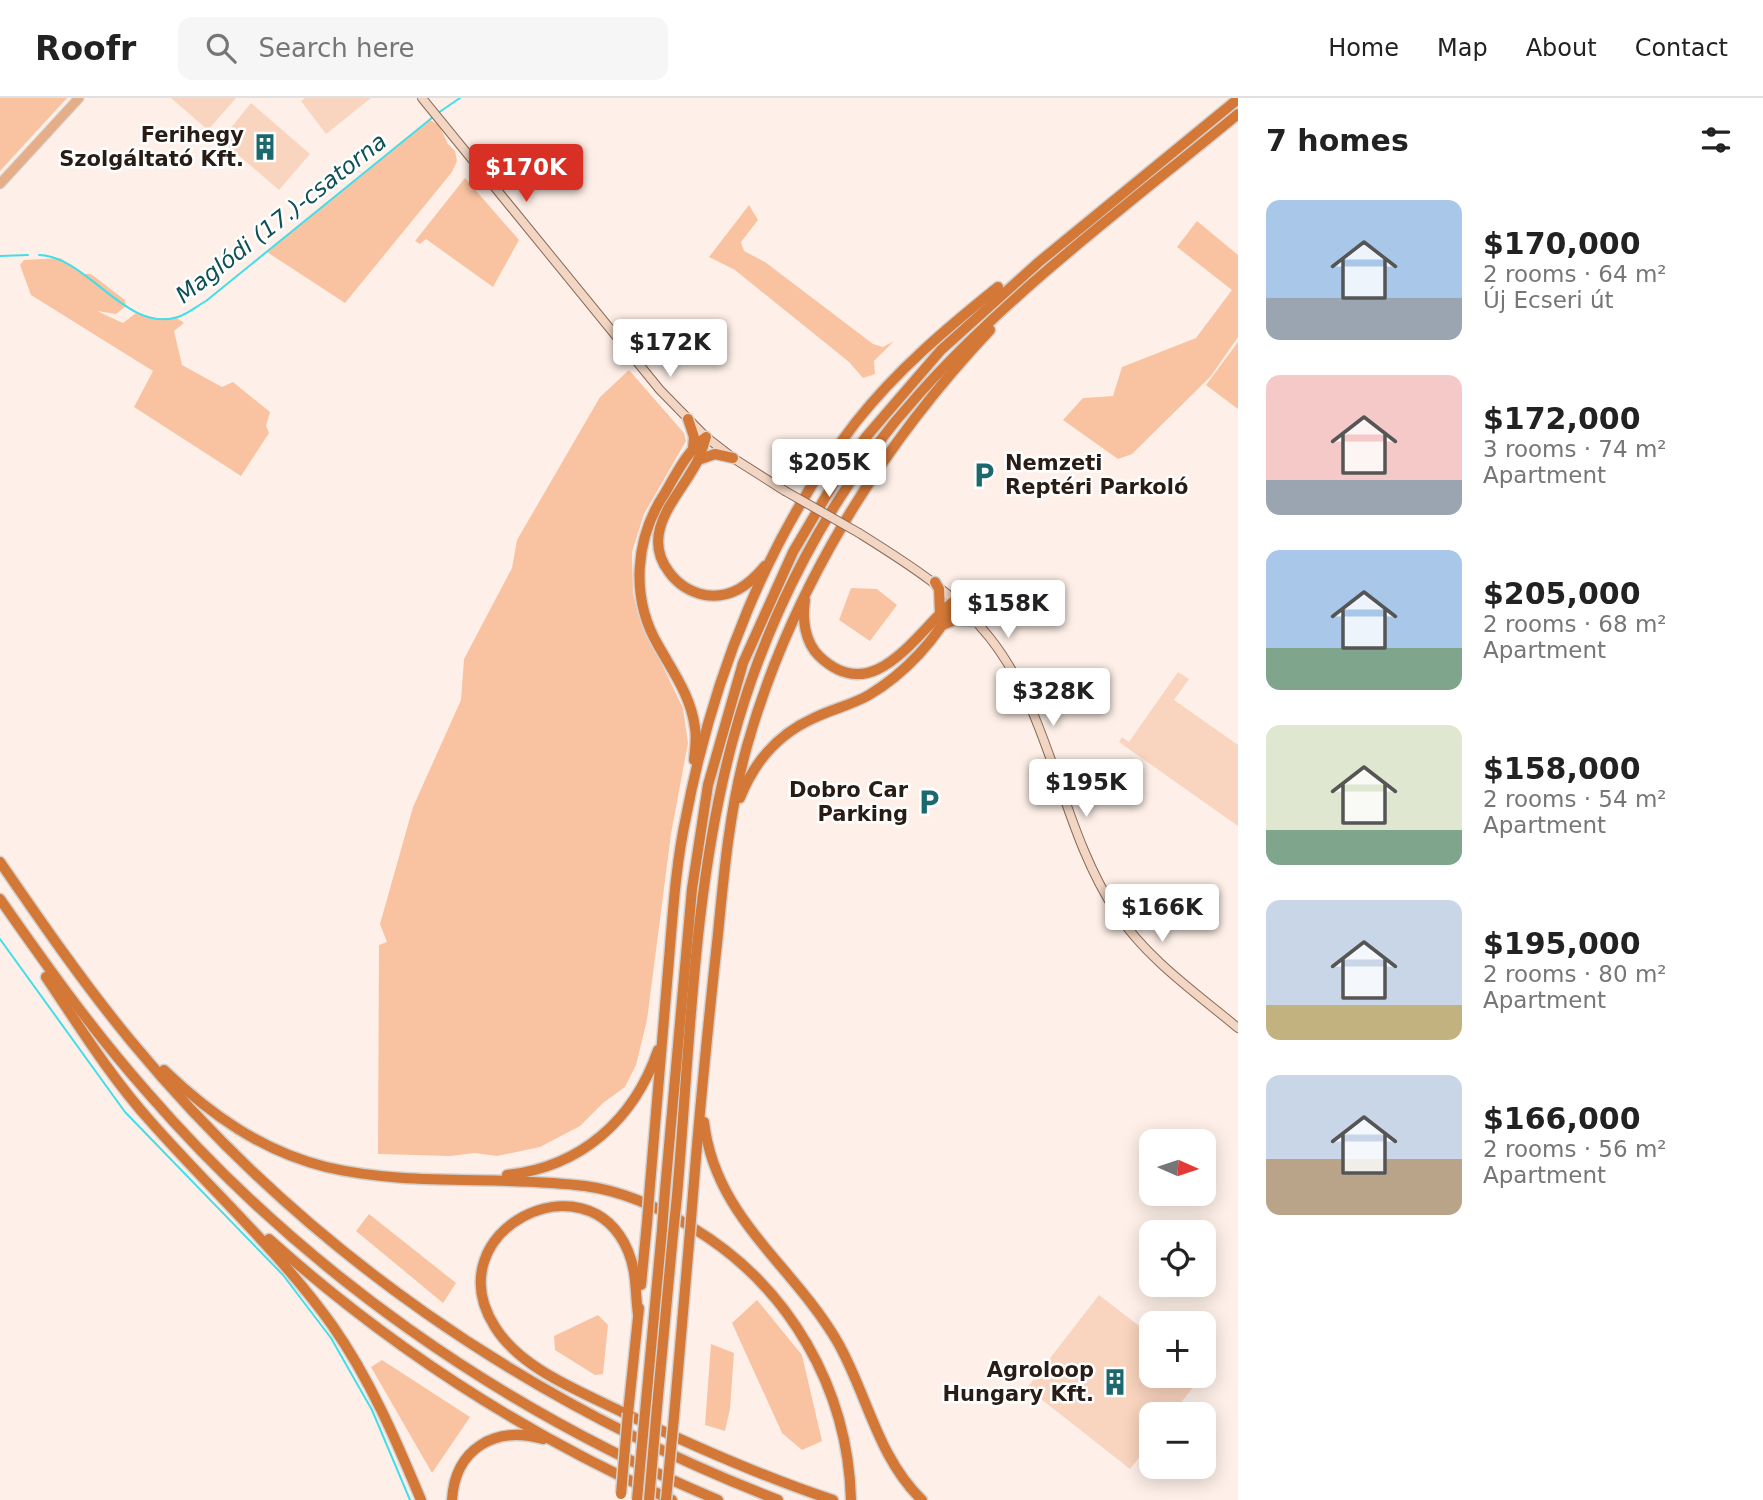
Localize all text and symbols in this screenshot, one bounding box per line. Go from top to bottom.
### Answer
search box [178,17,668,80]
text: Roofr [35,29,136,68]
icon: search [202,29,240,67]
text: Search here [258,33,415,63]
text: Home [1328,34,1399,62]
text: Map [1437,34,1488,62]
text: About [1526,34,1597,62]
text: Contact [1635,34,1728,62]
icon: filters [1697,121,1735,159]
place label: Ferihegy Szolgáltató Kft. [59,123,244,171]
text: 7 homes [1266,123,1409,158]
water label: Maglódi (17.)-csatorna [171,128,391,308]
building icon: Ferihegy Szolgáltató Kft. [250,132,280,162]
pin: $170K [477,144,575,204]
text: $170K [485,154,567,180]
text: $170,000 [1483,226,1641,261]
icon: home [1322,228,1406,312]
text: 2 rooms · 64 m² [1483,261,1667,287]
text: Új Ecseri út [1483,287,1614,313]
pin: $172K [621,320,719,379]
text: $172K [629,329,711,355]
text: $172,000 [1483,401,1641,436]
icon: home [1322,403,1406,487]
text: 3 rooms · 74 m² [1483,436,1667,462]
pin: $205K [780,440,878,499]
text: $205K [788,449,870,475]
place label: Nemzeti Reptéri Parkoló [1005,451,1188,499]
parking icon: Nemzeti Reptéri Parkoló [969,460,999,490]
text: Apartment [1483,462,1606,488]
text: $205,000 [1483,576,1641,611]
icon: home [1322,578,1406,662]
pin: $158K [959,580,1057,640]
text: $158K [967,590,1049,616]
text: 2 rooms · 68 m² [1483,611,1667,637]
text: Apartment [1483,637,1606,663]
pin: $328K [1004,668,1102,728]
text: $328K [1012,678,1094,704]
text: $158,000 [1483,751,1641,786]
icon: home [1322,753,1406,837]
pin: $195K [1037,760,1135,819]
text: $195K [1045,769,1127,795]
place label: Dobro Car Parking [789,778,909,826]
text: 2 rooms · 54 m² [1483,786,1667,812]
parking icon: Dobro Car Parking [914,787,944,817]
text: Apartment [1483,812,1606,838]
pin: $166K [1113,884,1211,944]
text: $166K [1121,894,1203,920]
text: $195,000 [1483,926,1641,961]
icon: home [1322,928,1406,1012]
text: 2 rooms · 80 m² [1483,961,1667,987]
text: Apartment [1483,987,1606,1013]
text: $166,000 [1483,1101,1641,1136]
icon: home [1322,1103,1406,1187]
north arrow [1139,1129,1216,1206]
map controls [1139,1129,1216,1479]
text: 2 rooms · 56 m² [1483,1136,1667,1162]
text: Apartment [1483,1162,1606,1188]
button: locate [1139,1220,1216,1297]
button: + [1139,1311,1216,1388]
place label: Agroloop Hungary Kft. [943,1358,1094,1406]
building icon: Agroloop Hungary Kft. [1100,1367,1130,1397]
button: − [1139,1402,1216,1479]

